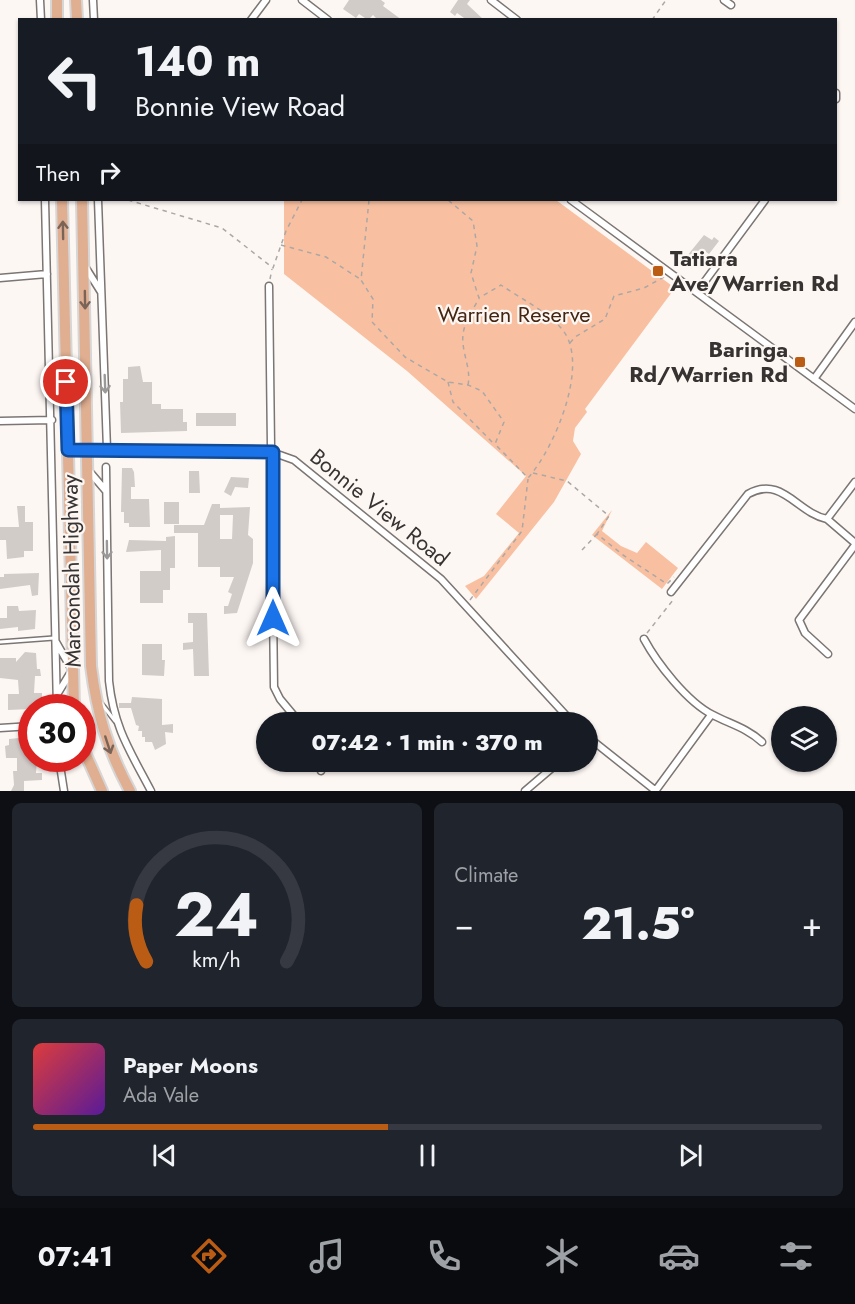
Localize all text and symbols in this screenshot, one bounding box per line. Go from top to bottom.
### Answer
text: 140 m [135,31,261,92]
icon: left [36,42,114,120]
text: Bonnie View Road [135,87,345,126]
icon: right [93,156,126,189]
text: Then [36,157,81,189]
one-way arrow [57,220,68,240]
place label: Tatiara Ave/Warrien Rd [669,242,839,299]
marker: Tatiara Ave/Warrien Rd [651,264,665,278]
one-way arrow [79,289,91,309]
park label: Warrien Reserve [437,298,591,330]
place label: Baringa Rd/Warrien Rd [629,333,788,390]
marker: Baringa Rd/Warrien Rd [793,355,807,369]
pin [40,356,91,407]
icon: arrive [49,365,82,398]
one-way arrow [99,373,110,393]
street label: Bonnie View Road [303,441,457,573]
street label: Maroondah Highway [53,474,89,668]
one-way arrow [101,540,113,560]
position arrow [241,586,305,650]
speed limit sign: 30 [18,694,96,772]
map controls [771,706,837,772]
button: layers [771,706,837,772]
text: 07:42 · 1 min · 370 m [311,726,543,758]
one-way arrow [103,735,114,754]
text: Climate [455,861,518,890]
text: 24 [175,869,259,959]
text: 21.5° [581,891,694,956]
text: − [455,901,474,948]
text: + [802,901,822,948]
text: km/h [193,944,241,975]
text: Paper Moons [123,1049,258,1081]
text: Ada Vale [123,1081,199,1110]
icon: previous [148,1139,181,1172]
icon: pause [411,1139,444,1172]
icon: next [674,1139,707,1172]
icon: directions [188,1235,230,1277]
icon: music [306,1235,348,1277]
icon: phone [423,1235,465,1277]
icon: climate [541,1235,583,1277]
icon: car [658,1235,700,1277]
icon: filters [775,1235,817,1277]
text: 07:41 [38,1237,113,1276]

